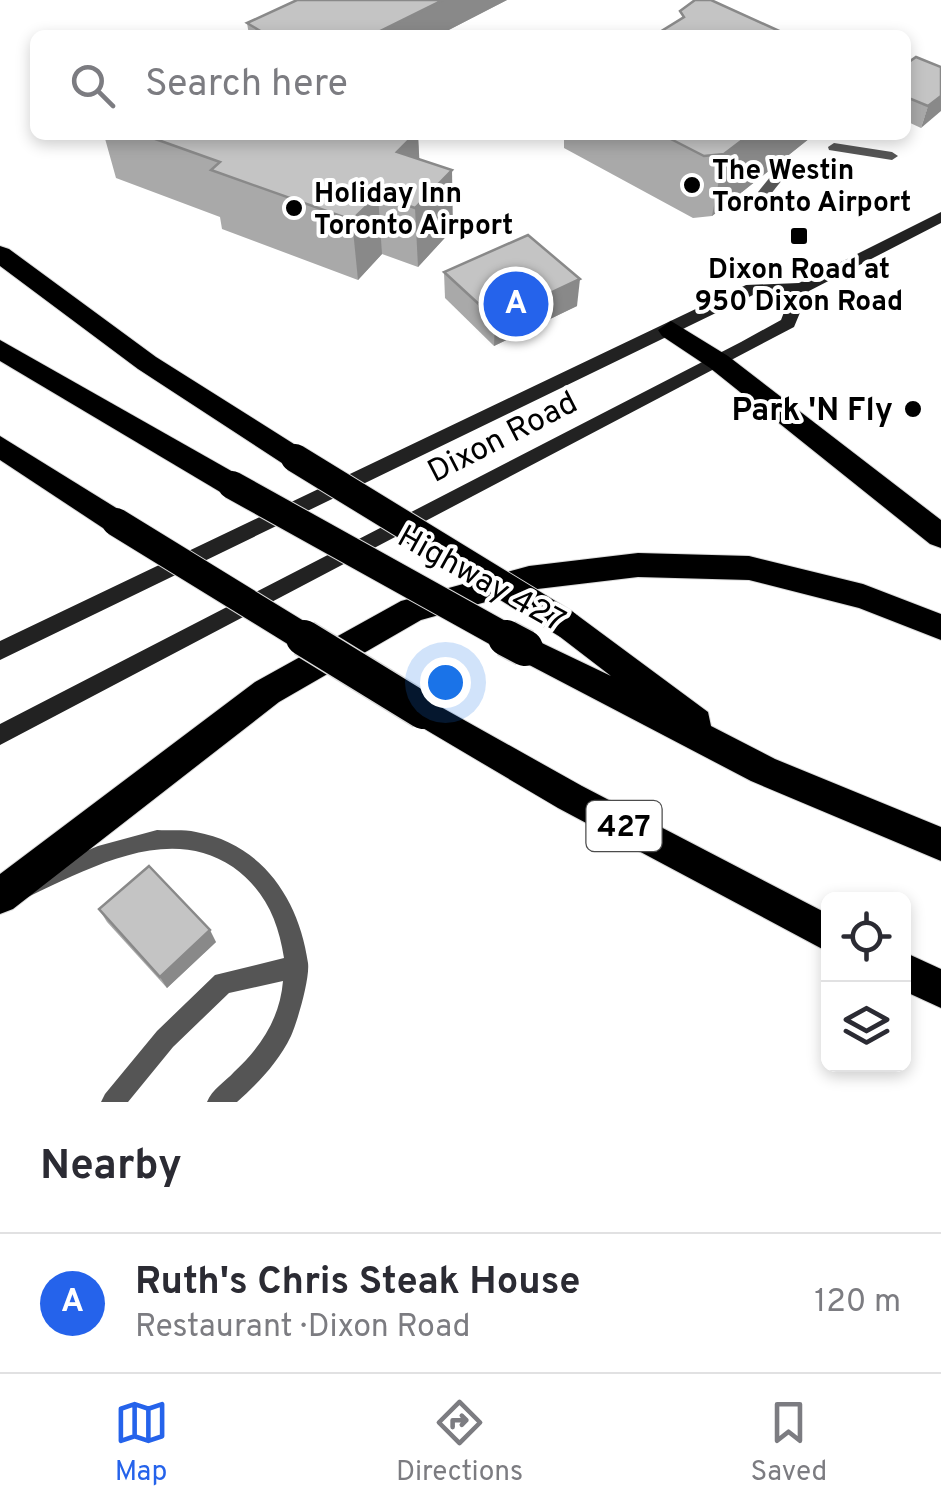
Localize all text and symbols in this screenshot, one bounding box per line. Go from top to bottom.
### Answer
search box [30,30,911,140]
icon: search [65,58,120,113]
text: Search here [145,61,348,110]
place label: The Westin Toronto Airport [712,154,911,222]
marker: The Westin Toronto Airport [681,174,703,196]
place label: Holiday Inn Toronto Airport [314,177,513,245]
marker: Holiday Inn Toronto Airport [283,197,305,219]
marker: Dixon Road at 950 Dixon Road [788,225,810,247]
place label: Dixon Road at 950 Dixon Road [695,253,903,321]
pin: A [484,266,548,342]
street label: Dixon Road [422,384,585,493]
place label: Park 'N Fly [732,392,893,432]
marker: Park 'N Fly [902,398,924,420]
street label: Highway 427 [390,518,572,643]
your location [420,657,471,708]
road number: 427 [586,801,662,851]
map controls [821,892,911,1072]
button: locate [821,892,911,982]
button: layers [821,982,911,1072]
text: Nearby [40,1141,182,1194]
text: Ruth's Chris Steak House [135,1259,580,1308]
text: A [61,1283,84,1323]
text: 120 m [814,1283,901,1323]
text: Restaurant · Dixon Road [135,1308,471,1348]
tab: Map [114,1395,169,1491]
tab: Directions [396,1395,523,1491]
tab: Saved [750,1395,827,1491]

